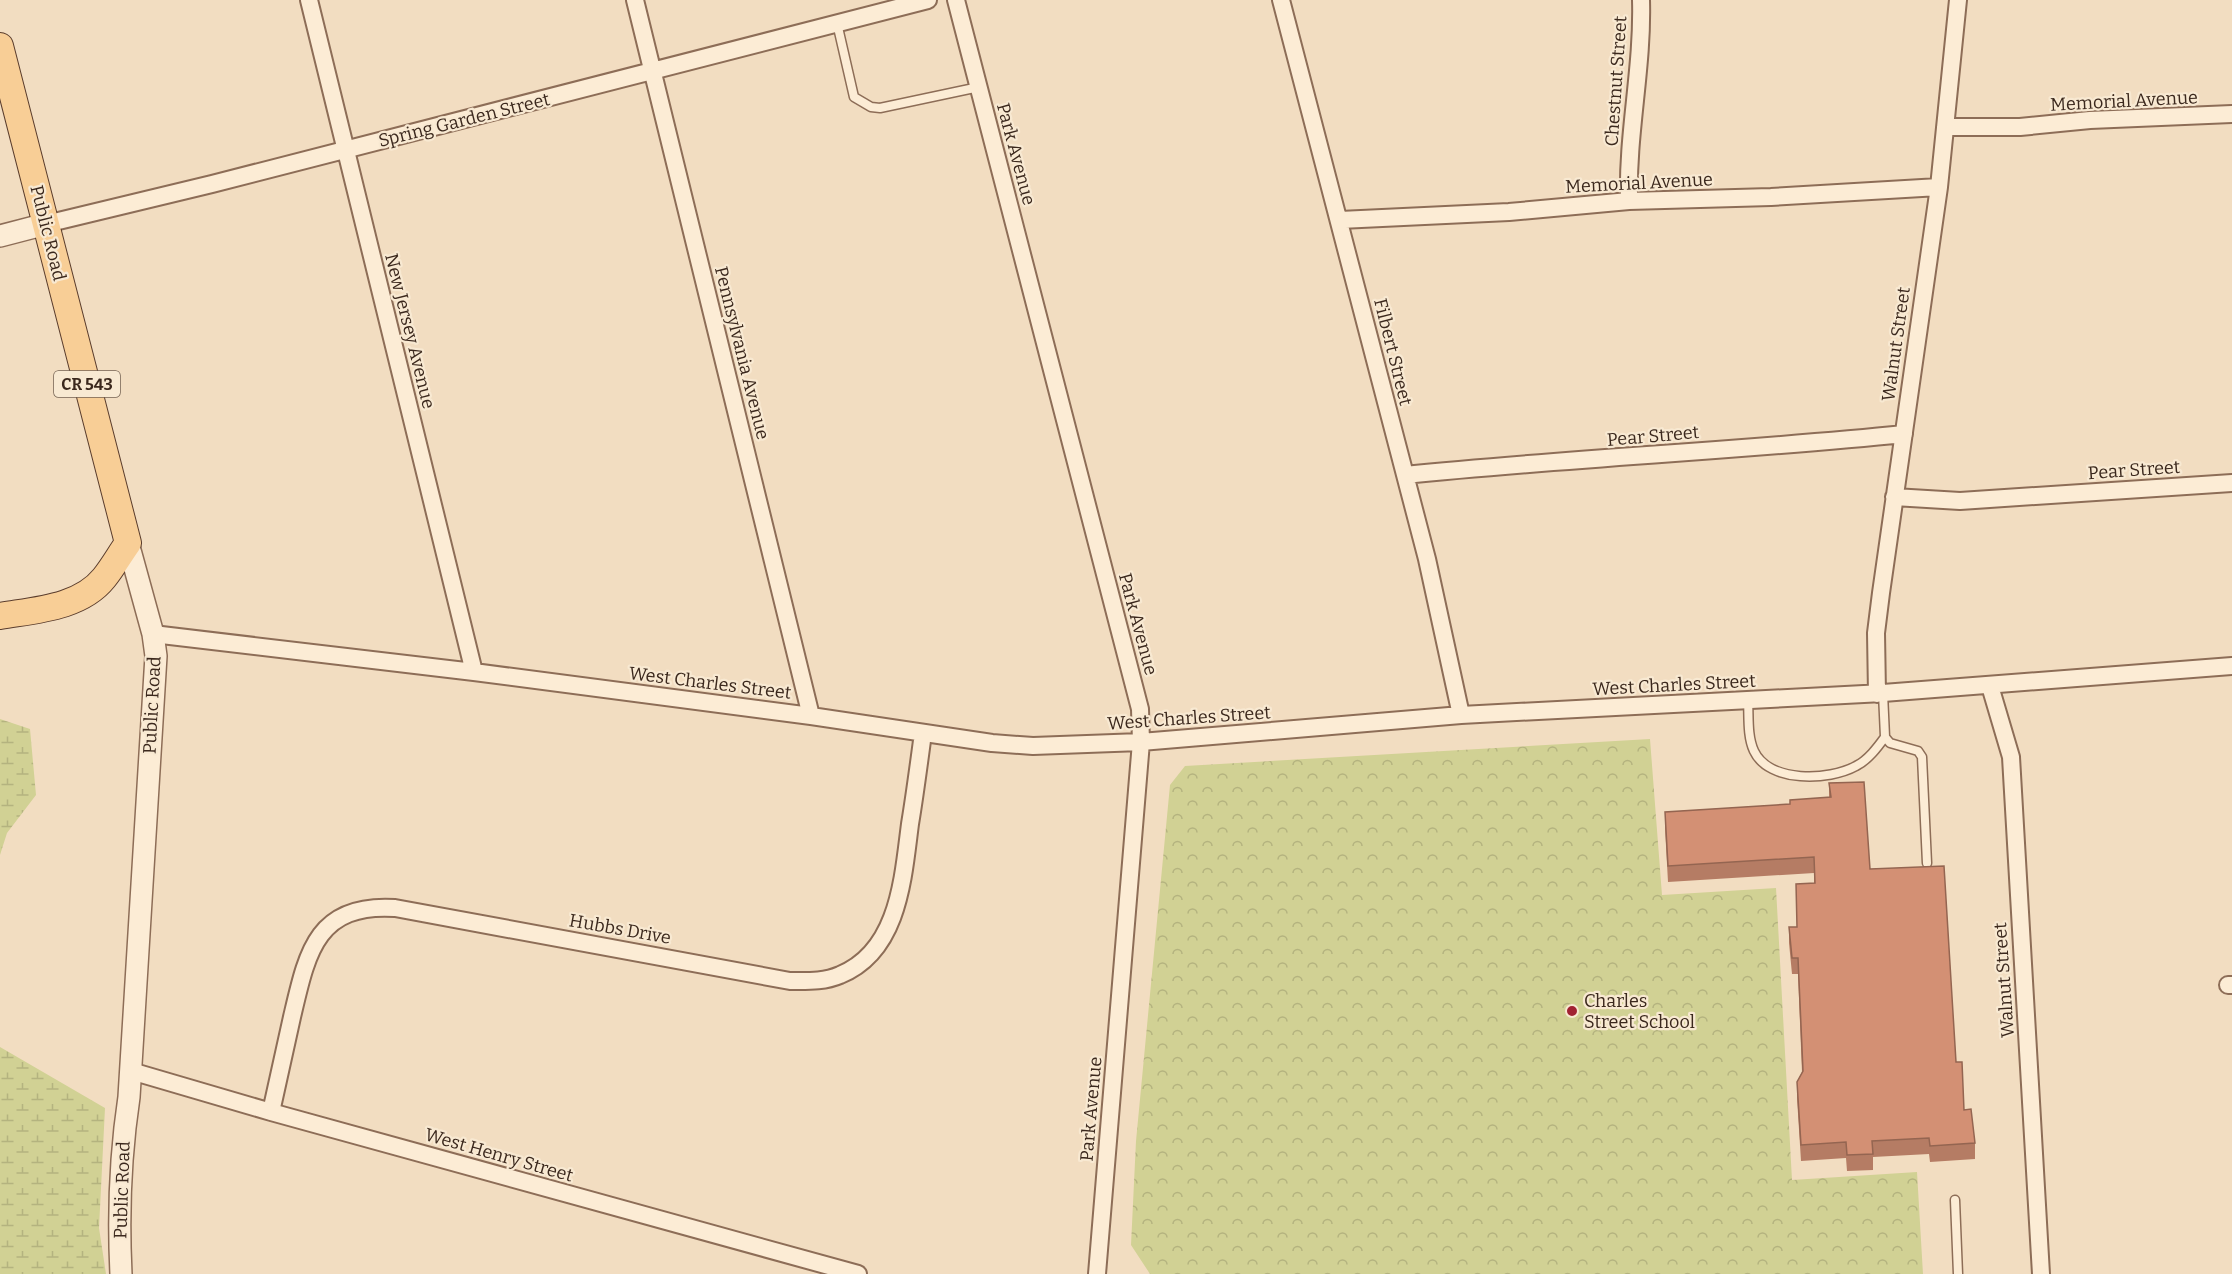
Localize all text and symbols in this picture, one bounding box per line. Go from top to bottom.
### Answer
street label: Chestnut Street [1600,15,1632,147]
street label: Memorial Avenue [2050,86,2198,116]
street label: Spring Garden Street [376,88,552,152]
street label: Park Avenue [992,101,1040,207]
street label: Memorial Avenue [1565,168,1713,198]
street label: Public Road [25,183,71,283]
street label: New Jersey Avenue [380,251,440,411]
street label: Pennsylvania Avenue [710,264,774,442]
street label: Walnut Street [1877,285,1915,403]
street label: Filbert Street [1369,296,1417,408]
road number: CR 543 [54,371,120,397]
street label: Pear Street [1606,421,1701,451]
street label: Pear Street [2087,456,2181,484]
street label: Park Avenue [1114,571,1162,677]
street label: Public Road [138,655,166,754]
street label: West Charles Street [628,662,793,704]
street label: West Charles Street [1592,670,1757,700]
street label: West Charles Street [1107,701,1272,735]
street label: Hubbs Drive [567,909,673,949]
street label: Walnut Street [1989,921,2019,1038]
place label: Charles Street School [1584,990,1695,1033]
marker: Charles Street School [1565,1004,1579,1018]
street label: Park Avenue [1075,1056,1107,1162]
street label: West Henry Street [422,1123,576,1187]
street label: Public Road [109,1140,135,1239]

